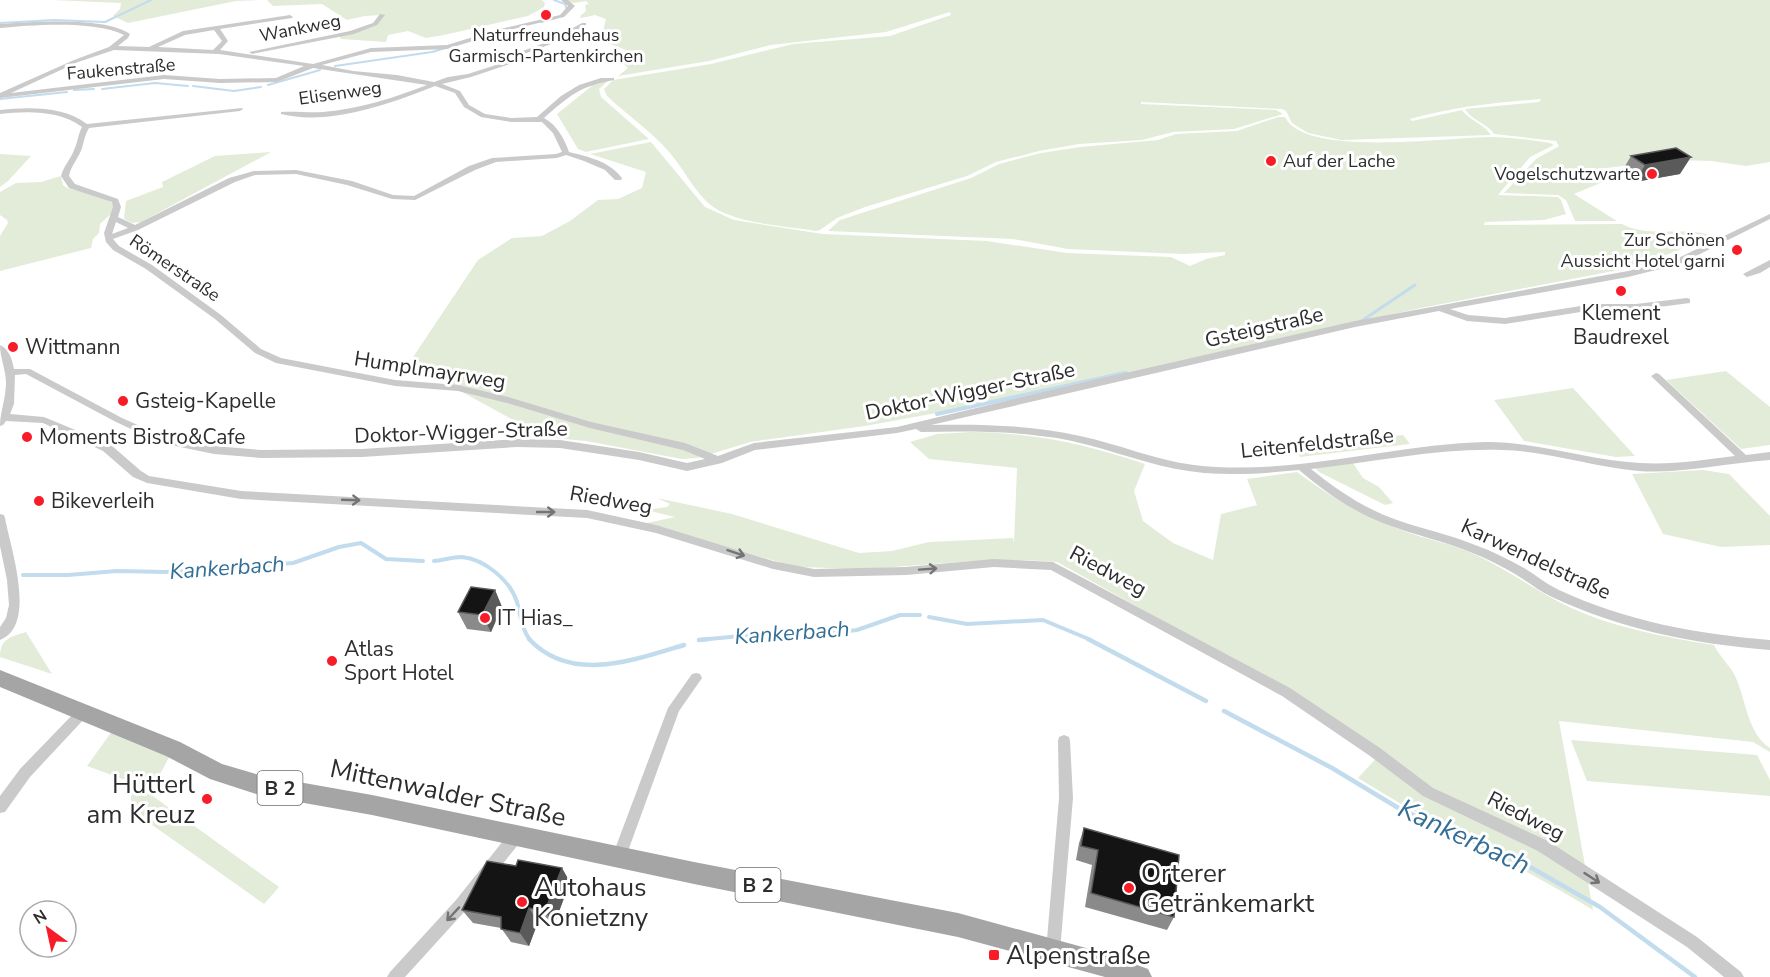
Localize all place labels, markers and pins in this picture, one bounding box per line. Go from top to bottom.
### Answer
marker: Naturfreundehaus Garmisch-Partenkirchen [539,8,553,22]
place label: Naturfreundehaus Garmisch-Partenkirchen [449,23,643,68]
place label: Auf der Lache [1283,149,1395,173]
marker: Auf der Lache [1264,154,1278,168]
place label: Vogelschutzwarte [1493,162,1640,186]
marker: Vogelschutzwarte [1645,167,1659,181]
place label: Zur Schönen Aussicht Hotel garni [1561,228,1725,273]
marker: Zur Schönen Aussicht Hotel garni [1730,243,1744,257]
marker: Klement Baudrexel [1614,284,1628,298]
place label: Klement Baudrexel [1573,299,1670,351]
place label: Wittmann [25,333,120,361]
marker: Wittmann [6,340,20,354]
place label: Gsteig-Kapelle [135,387,276,415]
marker: Gsteig-Kapelle [116,394,130,408]
place label: Moments Bistro&Cafe [39,423,245,451]
marker: Moments Bistro&Cafe [20,430,34,444]
place label: Bikeverleih [51,487,155,515]
marker: Bikeverleih [32,494,46,508]
place label: IT Hias_ [497,604,573,632]
marker: IT Hias_ [478,611,492,625]
place label: Atlas Sport Hotel [344,635,455,687]
marker: Atlas Sport Hotel [325,654,339,668]
place label: Hütterl am Kreuz [86,767,195,832]
marker: Hütterl am Kreuz [200,792,214,806]
place label: Orterer Getränkemarkt [1141,856,1315,921]
place label: Autohaus Konietzny [534,870,649,935]
marker: Orterer Getränkemarkt [1122,881,1136,895]
marker: Autohaus Konietzny [515,895,529,909]
place label: Alpenstraße [1006,938,1151,973]
marker: Alpenstraße [987,948,1001,962]

